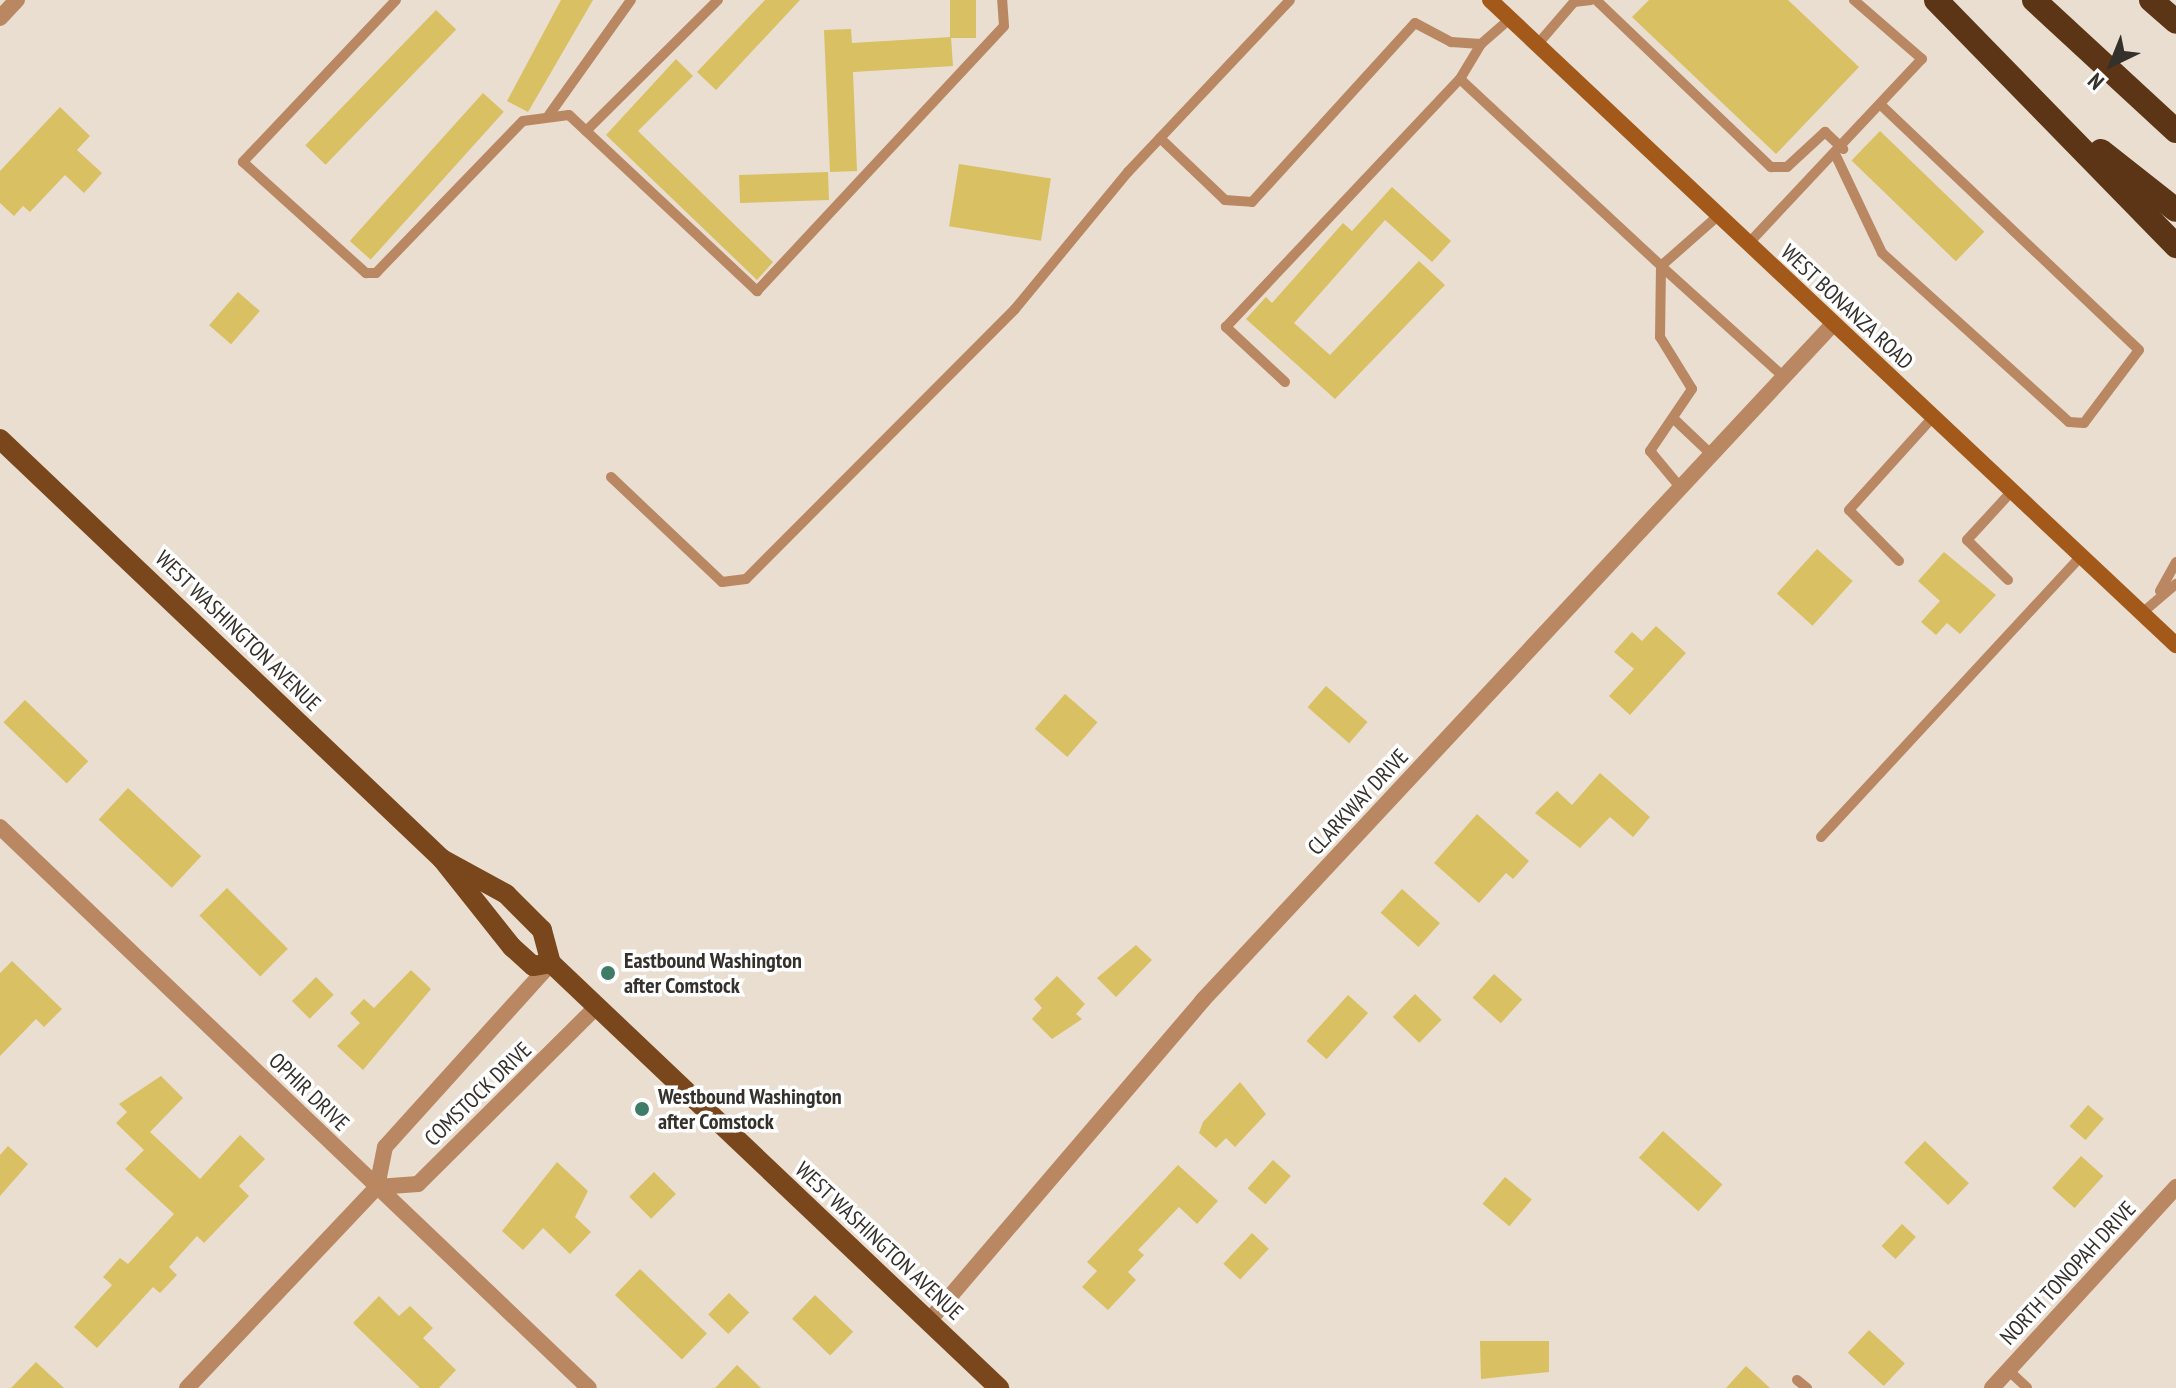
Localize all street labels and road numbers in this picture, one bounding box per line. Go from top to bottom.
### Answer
street label: WEST BONANZA ROAD [1775,239,1919,375]
street label: WEST WASHINGTON AVENUE [149,545,327,717]
street label: CLARKWAY DRIVE [1302,743,1414,861]
street label: COMSTOCK DRIVE [419,1036,537,1152]
street label: OPHIR DRIVE [264,1047,354,1137]
street label: WEST WASHINGTON AVENUE [789,1156,969,1326]
street label: NORTH TONOPAH DRIVE [1995,1196,2141,1350]

